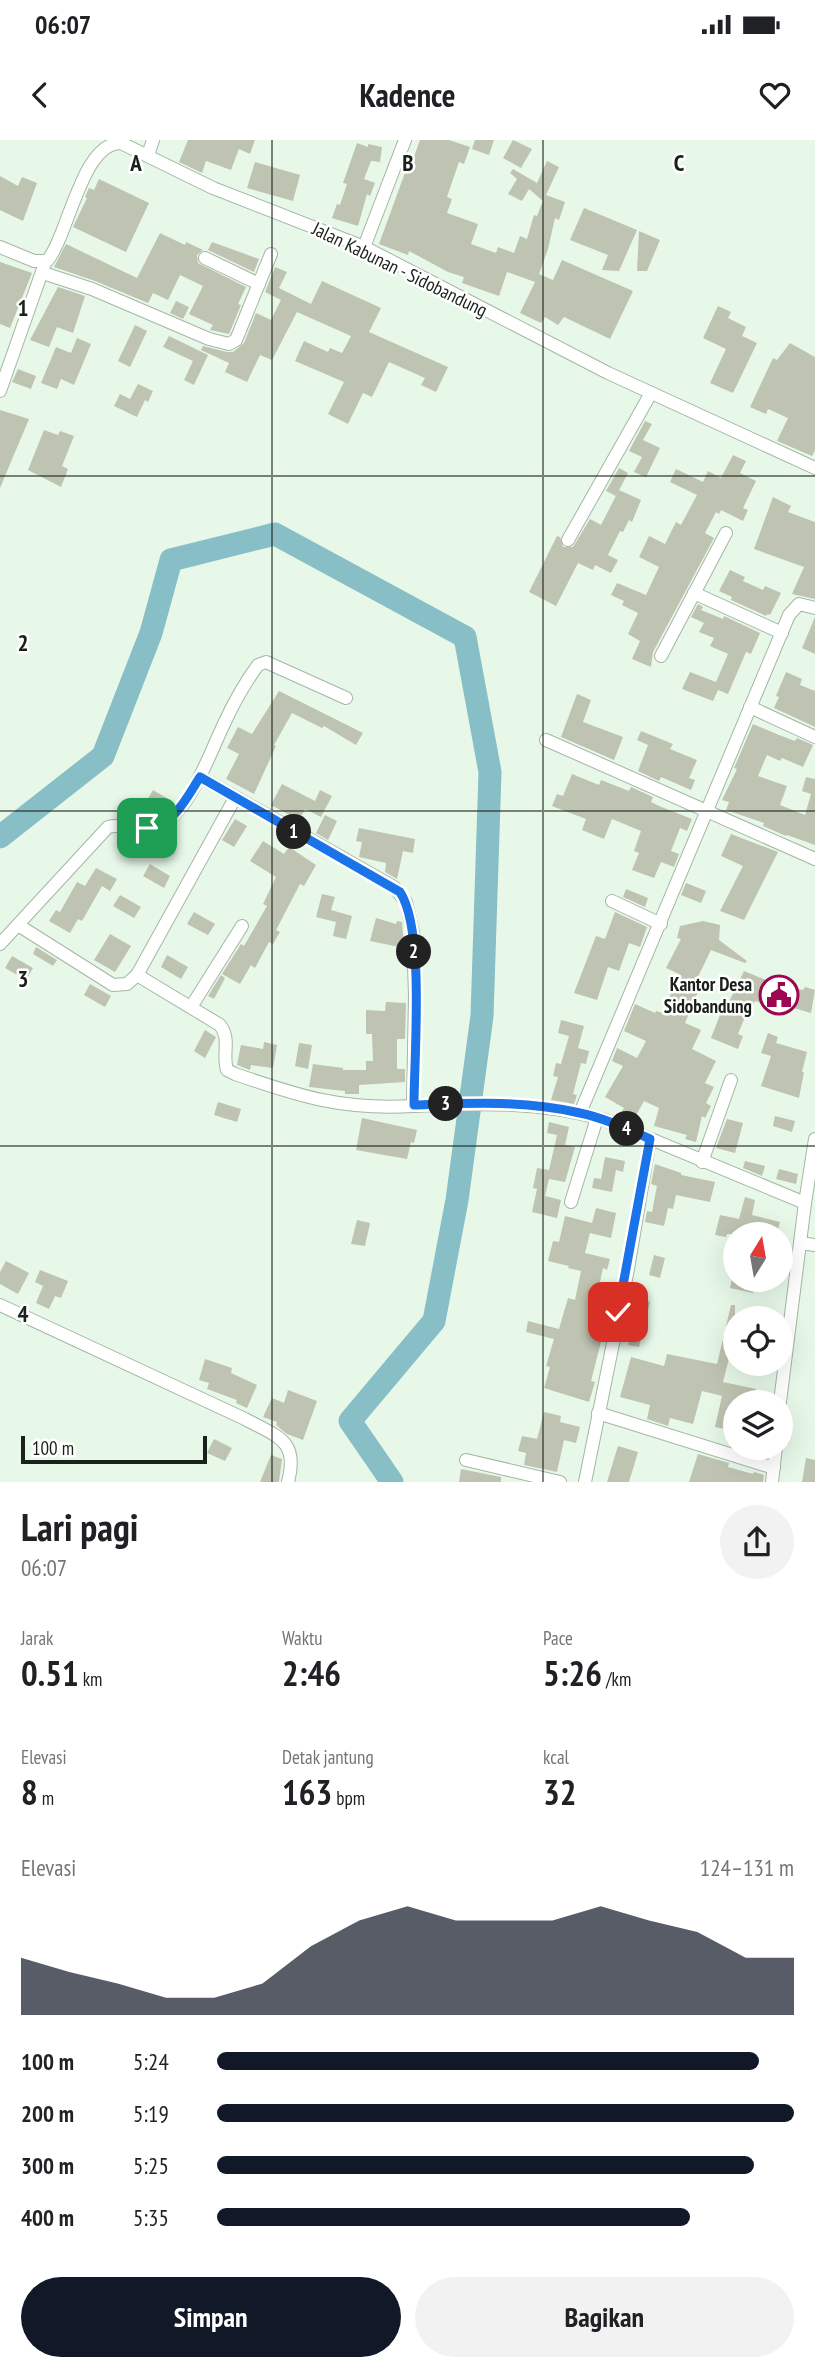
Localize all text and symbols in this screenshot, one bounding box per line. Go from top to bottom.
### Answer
text: 06:07 [35,8,91,41]
text: Kadence [359,74,456,116]
icon: back [21,76,59,114]
icon: heart [756,76,794,114]
text: A [129,148,142,177]
text: B [402,148,414,177]
text: C [674,148,685,177]
street label: Jalan Kabunan - Sidobandung [308,216,492,322]
text: 1 [18,293,29,322]
text: 2 [18,628,29,657]
pin [117,798,177,858]
icon: arrive [128,809,166,847]
pin: 1 [276,814,312,850]
text: 1 [289,819,298,843]
pin: 2 [396,934,432,970]
text: 2 [409,939,418,963]
text: 3 [18,964,29,993]
place label: Kantor Desa Sidobandung [664,972,752,1018]
public building icon: Kantor Desa Sidobandung [758,974,800,1016]
pin: 3 [428,1086,464,1122]
text: 3 [441,1091,450,1115]
pin: 4 [610,1112,644,1146]
text: 4 [622,1116,631,1140]
north arrow [723,1222,793,1292]
map controls [723,1222,793,1460]
pin [588,1282,648,1342]
icon: check [599,1293,637,1331]
text: 4 [18,1299,29,1328]
button: locate [723,1306,793,1376]
button: layers [723,1390,793,1460]
scale bar [21,1433,206,1465]
text: 100 m [32,1436,74,1460]
text: Lari pagi [21,1502,138,1551]
button: share [720,1505,794,1579]
text: 06:07 [21,1553,67,1582]
text: Jarak [21,1626,53,1650]
text: Waktu [282,1626,323,1650]
text: Pace [543,1626,573,1650]
text: 0.51 [21,1650,79,1696]
text: 2:46 [282,1650,341,1696]
text: 5:26 [543,1650,602,1696]
text: km [79,1667,102,1691]
text: /km [602,1667,631,1691]
text: Elevasi [21,1745,67,1769]
text: Detak jantung [282,1745,374,1769]
text: kcal [543,1745,569,1769]
text: 8 [21,1769,38,1815]
text: 163 [282,1769,332,1815]
text: 32 [543,1769,576,1815]
text: m [38,1786,54,1810]
text: bpm [332,1786,365,1810]
text: Elevasi [21,1853,76,1882]
text: 124–131 m [700,1853,794,1882]
text: 100 m [21,2047,74,2076]
text: 5:24 [133,2047,169,2076]
text: 200 m [21,2099,74,2128]
text: 5:19 [133,2099,169,2128]
text: 300 m [21,2151,74,2180]
text: 5:25 [133,2151,169,2180]
text: 400 m [21,2203,74,2232]
text: 5:35 [133,2203,169,2232]
button: Simpan [21,2277,401,2357]
button: Bagikan [415,2277,794,2357]

